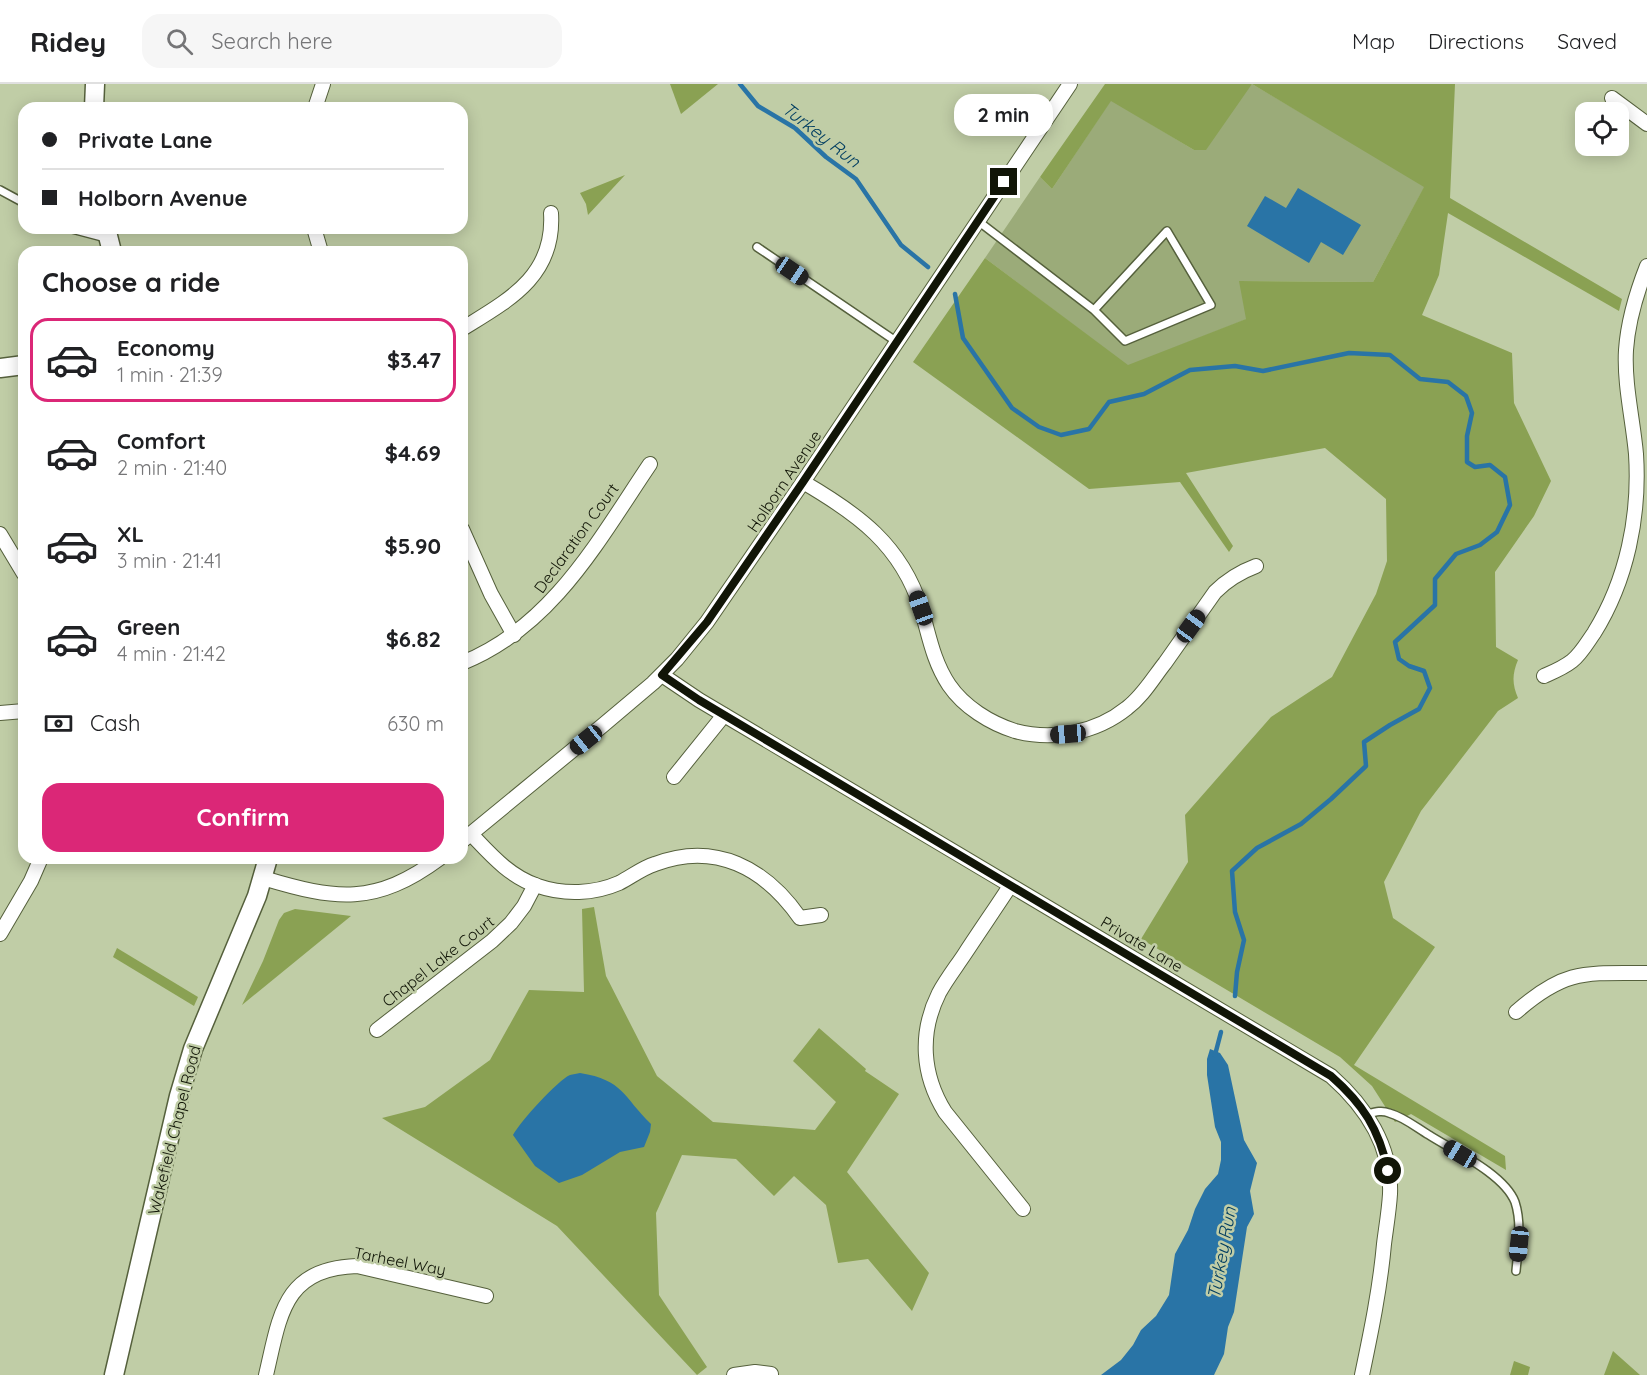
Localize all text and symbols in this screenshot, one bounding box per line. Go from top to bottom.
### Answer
search box [142,14,562,68]
text: Ridey [30,24,106,59]
icon: search [163,25,196,58]
text: Search here [211,27,333,55]
text: Map [1352,28,1395,54]
text: Directions [1428,28,1524,54]
text: Saved [1557,28,1617,54]
callout: 2 min [954,95,1054,137]
water label: Turkey Run [778,97,865,173]
text: 2 min [977,102,1030,127]
map controls [1575,102,1629,156]
button: locate [1575,102,1629,156]
text: Private Lane [78,126,212,154]
route end [990,168,1017,195]
text: Holborn Avenue [78,184,248,212]
car [772,253,812,289]
text: Choose a ride [42,265,220,299]
icon: car [45,333,99,387]
text: Economy [117,334,215,362]
text: $3.47 [387,346,441,374]
text: 1 min · 21:39 [117,362,223,387]
icon: car [45,426,99,480]
street label: Holborn Avenue [743,426,825,536]
text: Comfort [117,427,206,455]
text: $4.69 [385,439,441,467]
text: 2 min · 21:40 [117,455,227,480]
street label: Declaration Court [529,479,623,597]
icon: car [45,519,99,573]
text: XL [117,520,144,548]
text: $5.90 [385,532,441,560]
text: 3 min · 21:41 [117,548,222,573]
car [906,588,936,628]
car [1173,606,1209,646]
icon: car [45,612,99,666]
text: Green [117,613,180,641]
text: $6.82 [386,625,441,653]
text: 4 min · 21:42 [117,641,226,666]
icon: cash [42,707,75,740]
text: Cash [90,709,141,737]
text: 630 m [387,711,444,736]
car [566,722,606,758]
car [1049,724,1087,744]
button: Confirm [42,783,444,852]
street label: Chapel Lake Court [378,911,498,1011]
street label: Private Lane [1097,912,1187,976]
street label: Wakefield Chapel Road [143,1043,205,1217]
car [1440,1137,1480,1171]
route start [1374,1157,1401,1184]
water label: Turkey Run [1202,1205,1241,1301]
car [1508,1225,1530,1263]
street label: Tarheel Way [352,1242,448,1280]

